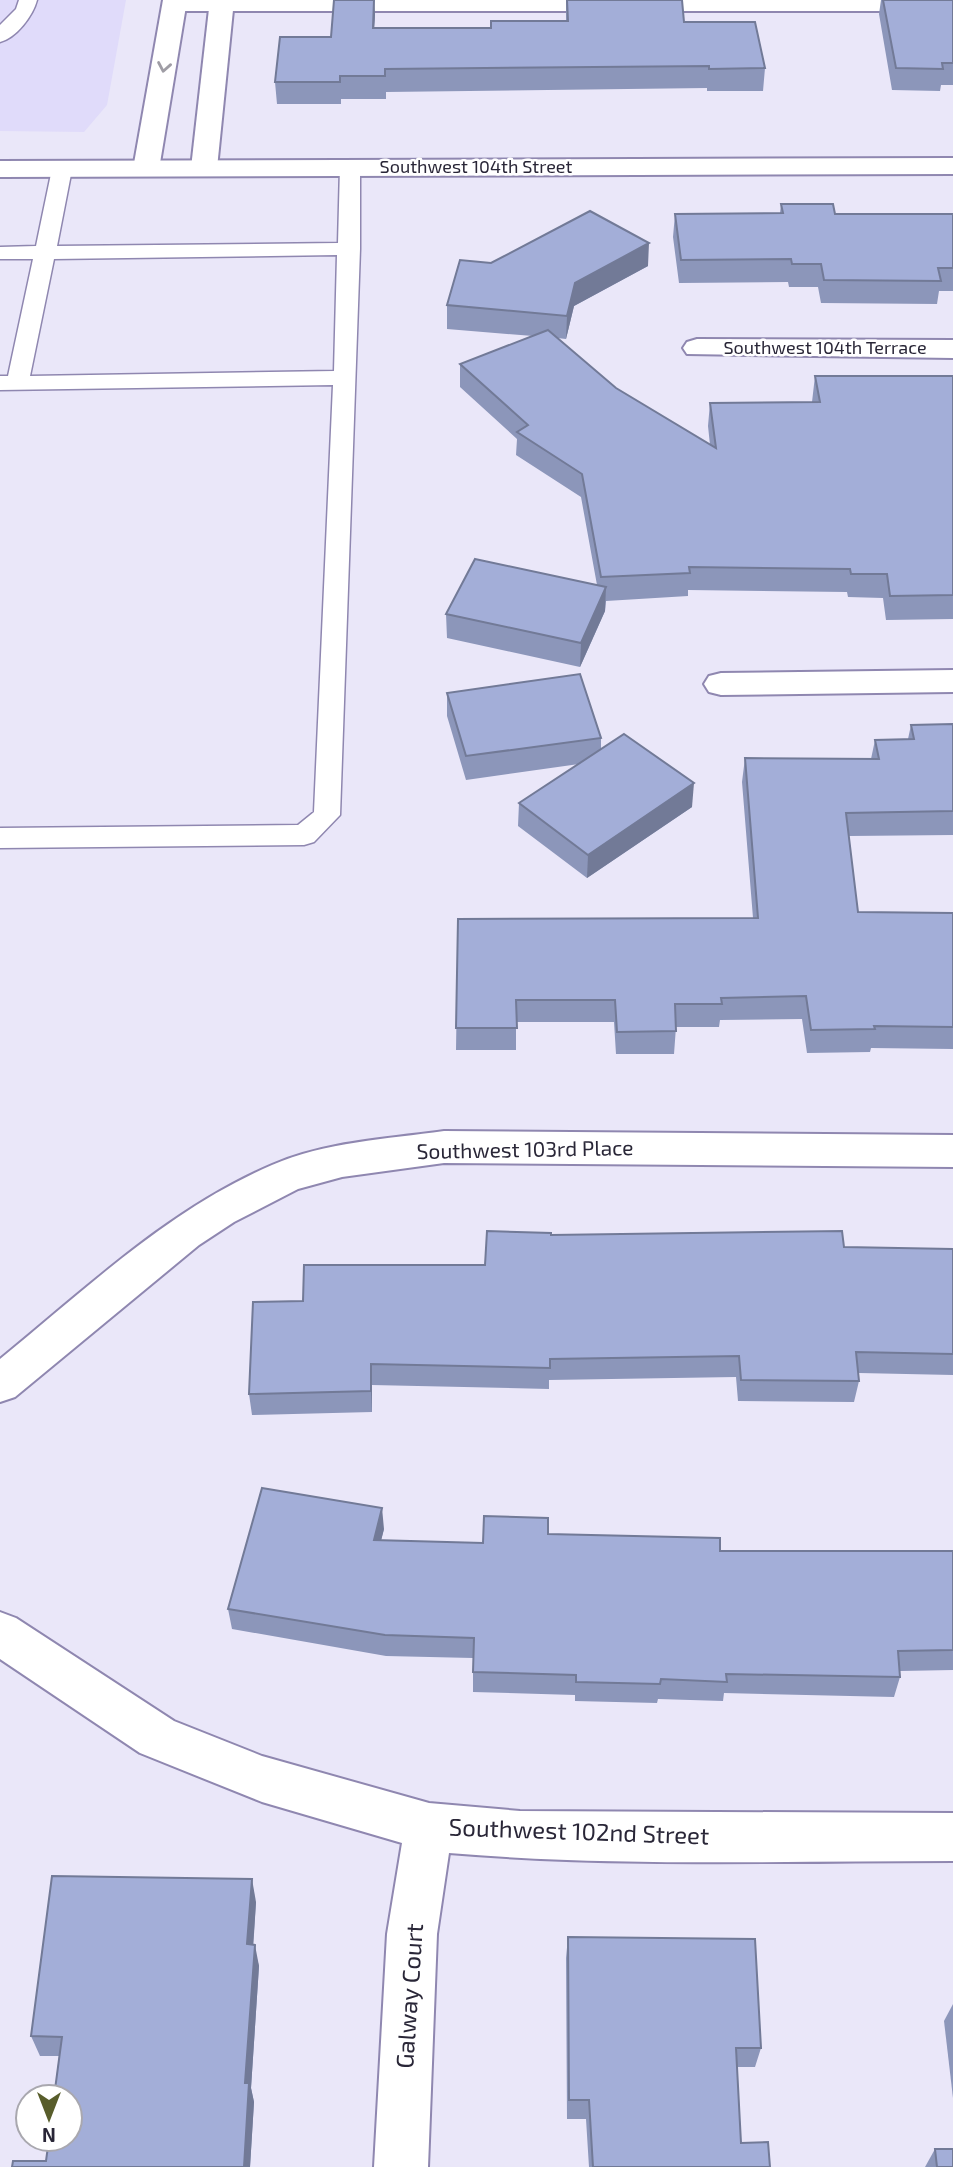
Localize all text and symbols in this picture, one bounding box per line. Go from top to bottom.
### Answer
one-way arrow [157,61,172,73]
street label: Southwest 104th Street [380,155,573,177]
street label: Southwest 104th Terrace [723,336,927,358]
street label: Southwest 103rd Place [416,1134,634,1163]
street label: Southwest 102nd Street [448,1811,710,1850]
street label: Galway Court [389,1922,428,2069]
north arrow [14,2083,84,2153]
text: N [42,2124,56,2147]

